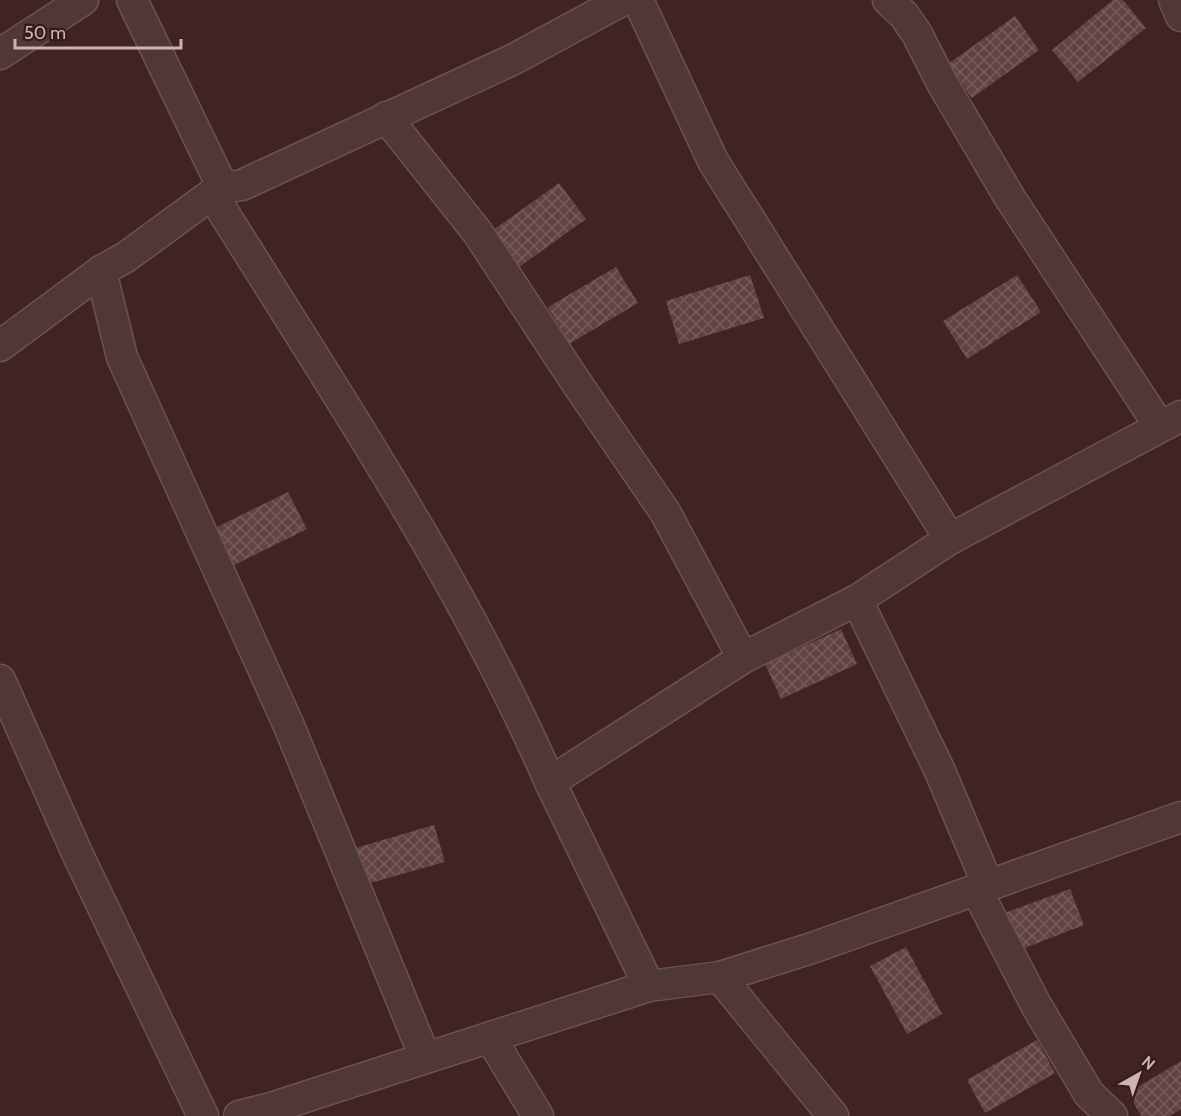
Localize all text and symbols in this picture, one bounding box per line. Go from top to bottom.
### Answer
scale bar [15,12,182,50]
text: 50 m [24,22,66,44]
north arrow [1109,1044,1169,1104]
text: N [1138,1052,1159,1074]

